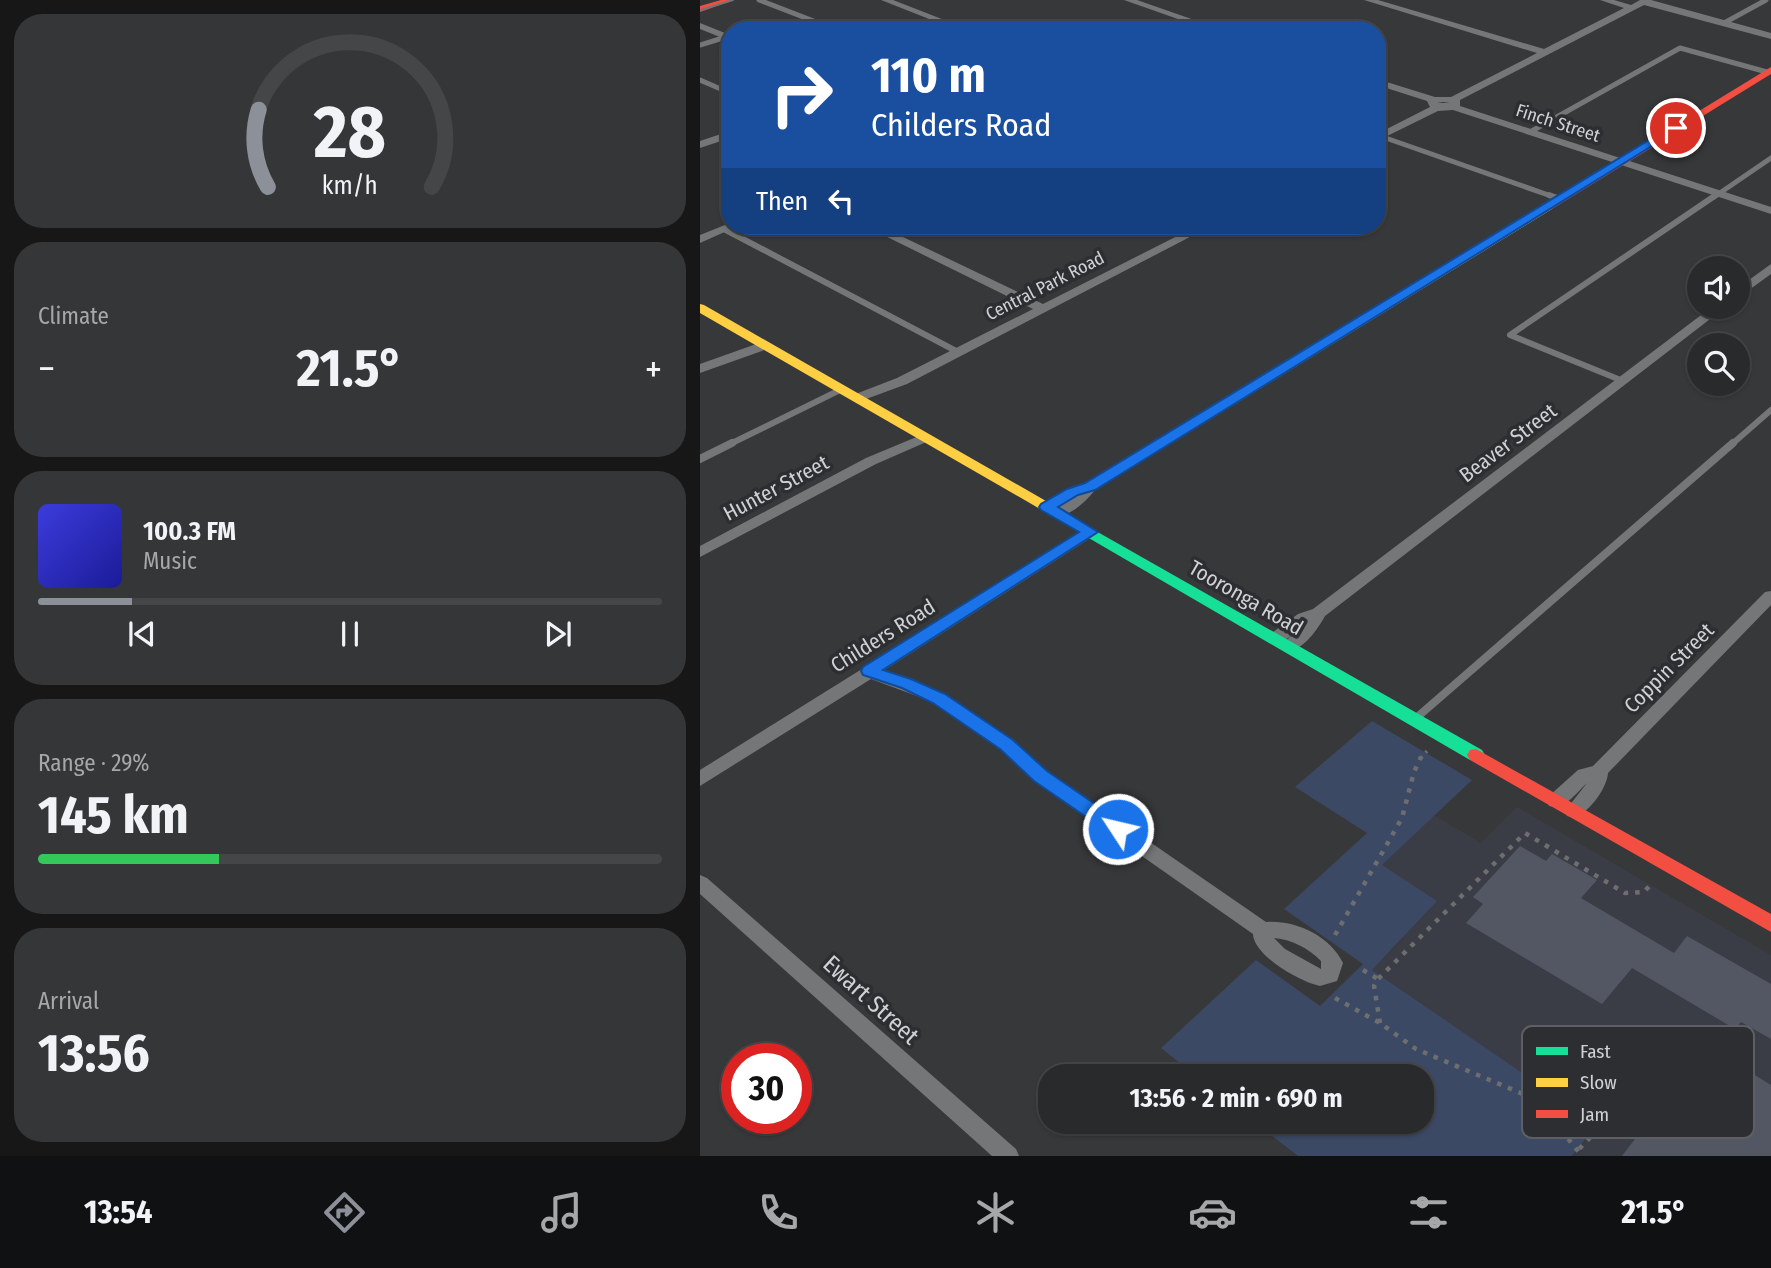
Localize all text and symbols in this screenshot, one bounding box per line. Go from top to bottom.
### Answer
text: 110 m [871,46,986,105]
icon: right [756,49,847,140]
text: 28 [313,90,386,177]
pin [1646,98,1706,158]
street label: Finch Street [1513,99,1603,147]
text: Childers Road [871,106,1051,144]
icon: arrive [1657,109,1695,147]
text: km/h [322,171,378,201]
icon: left [822,182,860,220]
text: Then [756,186,808,217]
street label: Central Park Road [982,247,1108,325]
map controls [1687,256,1750,396]
button: sound [1687,256,1750,319]
text: Climate [38,302,109,330]
button: search [1687,333,1750,396]
text: 21.5° [296,337,403,400]
text: − [38,346,55,392]
text: + [645,346,662,392]
street label: Beaver Street [1454,398,1562,488]
street label: Hunter Street [719,449,833,527]
text: 100.3 FM [143,516,236,547]
text: Music [143,547,197,575]
street label: Tooronga Road [1184,555,1308,641]
street label: Childers Road [826,594,940,678]
icon: previous [123,615,161,653]
icon: pause [331,615,369,653]
icon: next [539,615,577,653]
street label: Coppin Street [1619,618,1719,718]
text: Range · 29% [38,749,150,777]
text: 145 km [38,784,189,847]
position arrow [1081,792,1155,866]
street label: Ewart Street [817,950,925,1050]
text: Arrival [38,987,99,1015]
text: 13:56 [38,1022,150,1085]
legend [1522,1026,1754,1138]
text: Fast [1580,1040,1611,1063]
speed limit sign: 30 [721,1043,812,1134]
text: Slow [1580,1071,1617,1094]
text: 13:56 · 2 min · 690 m [1129,1083,1343,1114]
text: Jam [1580,1103,1609,1126]
icon: directions [320,1188,369,1237]
icon: music [537,1188,586,1237]
icon: phone [754,1188,803,1237]
icon: climate [971,1188,1020,1237]
icon: car [1188,1188,1237,1237]
icon: filters [1404,1188,1453,1237]
text: 13:54 [84,1193,152,1231]
text: 21.5° [1621,1193,1687,1231]

